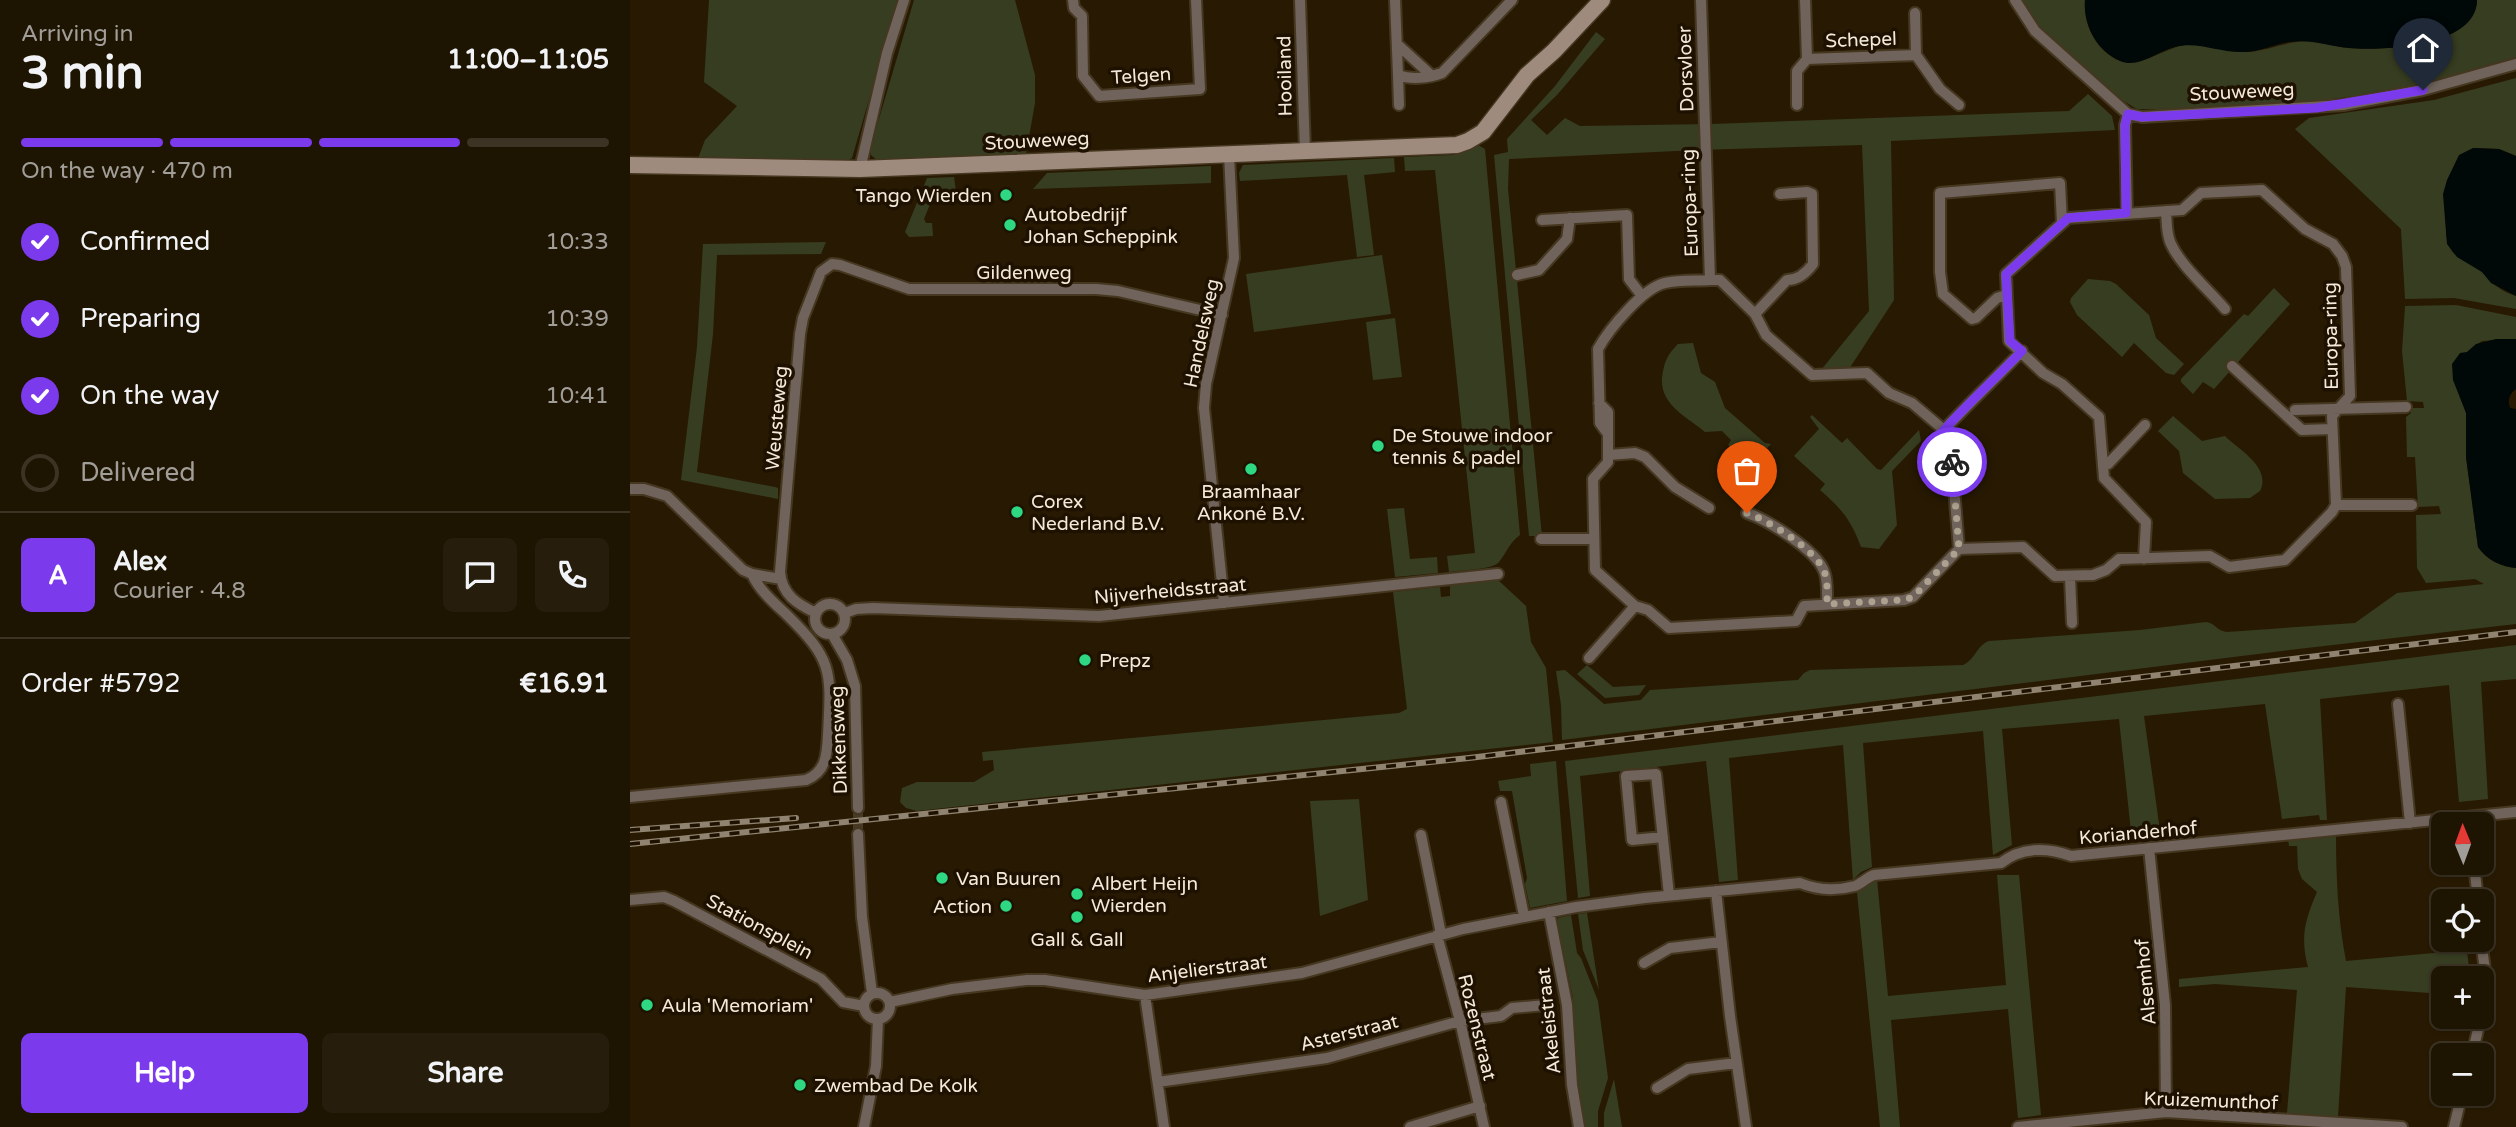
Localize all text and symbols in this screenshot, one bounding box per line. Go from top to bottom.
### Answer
pin [2393,18,2453,90]
text: Arriving in [21,20,134,48]
street label: Dorsvloer [1673,25,1698,112]
street label: Schepel [1825,28,1897,52]
icon: home [2404,29,2442,67]
street label: Hooiland [1273,35,1297,117]
text: 11:00–11:05 [447,44,609,75]
text: 3 min [21,46,144,101]
street label: Telgen [1110,63,1172,89]
street label: Stouweweg [2189,78,2295,106]
street label: Stouweweg [984,127,1090,155]
street label: Europa-ring [1677,149,1703,257]
text: On the way · 470 m [21,157,233,185]
place label: Tango Wierden [855,185,992,207]
marker: Tango Wierden [998,187,1014,203]
place label: Autobedrijf Johan Scheppink [1024,204,1178,248]
marker: Autobedrijf Johan Scheppink [1002,217,1018,233]
icon: check [21,223,59,261]
text: Confirmed [80,226,210,257]
text: 10:33 [545,228,609,256]
street label: Gildenweg [976,262,1072,284]
street label: Handelsweg [1180,277,1224,390]
street label: Europa-ring [2319,282,2343,390]
icon: check [21,300,59,338]
text: Preparing [80,303,201,334]
text: 10:39 [545,305,609,333]
street label: Weusteweg [761,365,793,471]
icon: check [21,377,59,415]
text: On the way [80,380,220,411]
text: 10:41 [545,382,609,410]
place label: De Stouwe indoor tennis & padel [1392,425,1553,469]
courier [1917,427,1987,497]
marker: De Stouwe indoor tennis & padel [1370,438,1386,454]
pin [1717,441,1777,513]
icon: bike [1933,443,1971,481]
icon: bag [1728,452,1766,490]
text: Delivered [80,457,196,488]
marker: Braamhaar Ankoné B.V. [1243,461,1259,477]
place label: Braamhaar Ankoné B.V. [1197,481,1305,525]
place label: Corex Nederland B.V. [1031,491,1164,535]
marker: Corex Nederland B.V. [1009,504,1025,520]
button: chat [443,538,517,612]
button: phone [535,538,609,612]
text: Alex [113,546,167,577]
text: A [48,560,68,591]
street label: Nijverheidsstraat [1093,573,1247,609]
text: Courier · 4.8 [113,577,246,605]
place label: Prepz [1099,650,1151,672]
marker: Prepz [1077,652,1093,668]
text: Order #5792 [21,668,181,699]
text: €16.91 [519,668,609,699]
street label: Dikkensweg [826,685,852,795]
north arrow [2431,812,2494,875]
map controls [2431,812,2494,1106]
street label: Korianderhof [2078,817,2199,849]
place label: Van Buuren [956,868,1061,890]
marker: Van Buuren [934,870,950,886]
place label: Albert Heijn Wierden [1091,873,1198,917]
marker: Albert Heijn Wierden [1069,886,1085,902]
button: locate [2431,889,2494,952]
street label: Stationsplein [703,890,816,964]
place label: Action [933,896,992,918]
marker: Action [998,898,1014,914]
marker: Gall & Gall [1069,909,1085,925]
place label: Gall & Gall [1031,929,1123,951]
street label: Alsemhof [2131,937,2161,1026]
street label: Anjelierstraat [1146,951,1268,987]
street label: Akeleistraat [1532,966,1566,1075]
button: + [2431,966,2494,1029]
street label: Rozenstraat [1453,972,1501,1083]
place label: Aula 'Memoriam' [661,995,813,1017]
marker: Aula 'Memoriam' [639,997,655,1013]
street label: Asterstraat [1298,1010,1401,1056]
button: Help [21,1033,308,1113]
button: Share [322,1033,609,1113]
button: − [2431,1043,2494,1106]
place label: Zwembad De Kolk [814,1075,978,1097]
marker: Zwembad De Kolk [792,1077,808,1093]
street label: Kruizemunthof [2143,1088,2279,1114]

